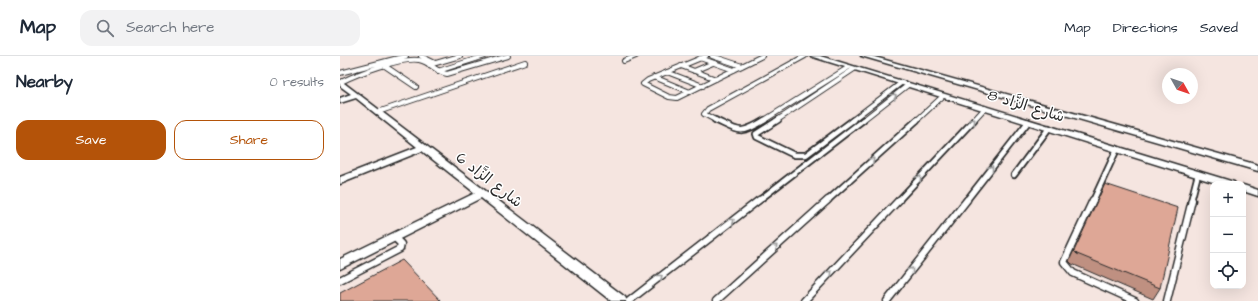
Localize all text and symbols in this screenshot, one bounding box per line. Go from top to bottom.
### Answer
search box [80,10,360,46]
text: Map [20,14,56,41]
icon: search [94,17,116,39]
text: Search here [126,17,215,38]
text: Map [1064,18,1091,38]
text: Directions [1113,18,1178,38]
text: Saved [1200,18,1238,38]
north arrow [1162,68,1198,104]
text: Nearby [16,70,73,94]
text: 0 results [269,73,324,91]
street label: شارع الزَّاد 8 [985,84,1067,128]
one-way arrow [889,94,896,101]
one-way arrow [968,118,975,126]
button: Save [16,120,166,160]
button: Share [174,120,324,160]
street label: شارع الزَّاد 6 [451,147,527,213]
one-way arrow [867,158,874,165]
one-way arrow [986,166,993,173]
one-way arrow [915,175,922,183]
map controls [1210,181,1246,289]
button: + [1210,181,1246,217]
button: − [1210,217,1246,253]
one-way arrow [728,219,735,226]
one-way arrow [770,244,778,252]
button: locate [1210,253,1246,289]
one-way arrow [906,268,913,275]
one-way arrow [825,270,832,277]
one-way arrow [655,275,662,282]

